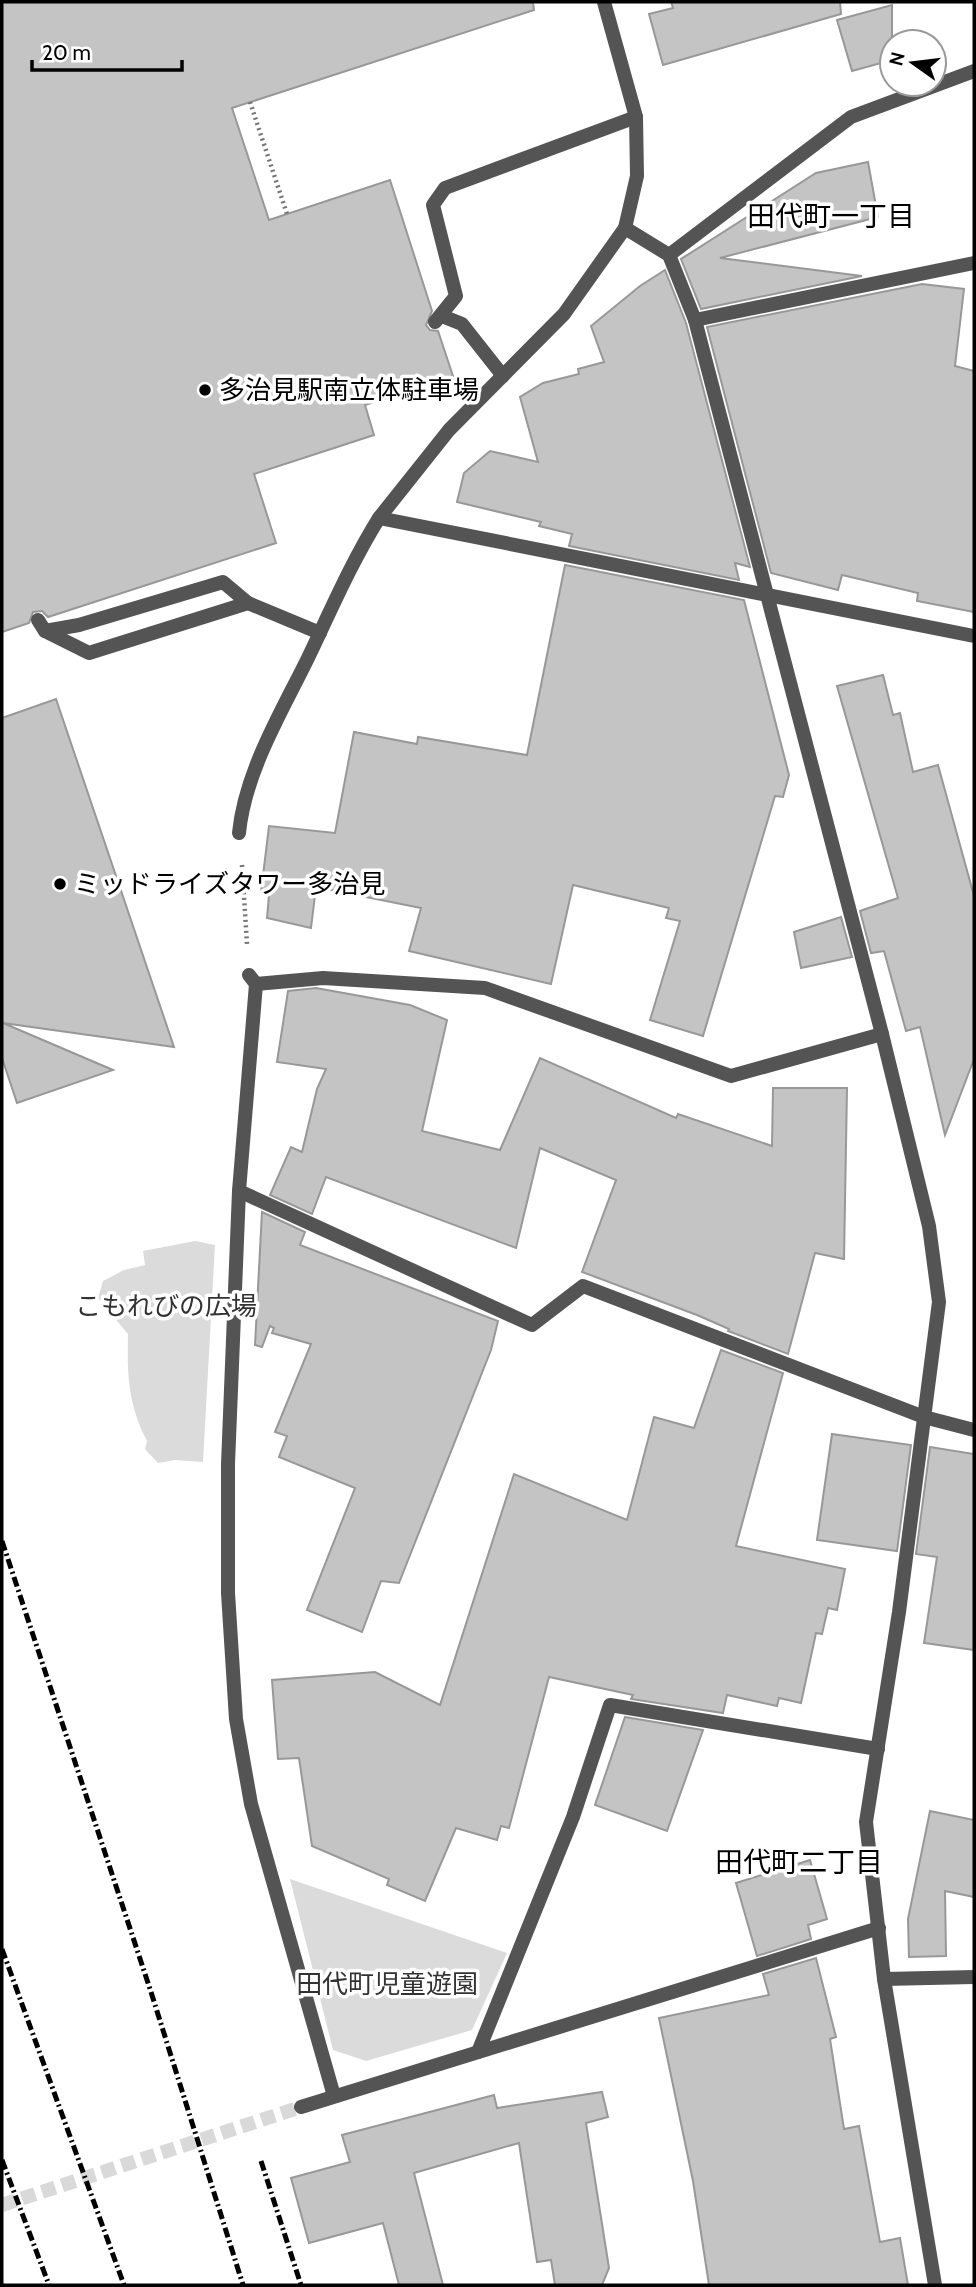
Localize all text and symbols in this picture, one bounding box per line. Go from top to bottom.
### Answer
scale bar [32,28,182,72]
north arrow [878,28,948,98]
text: 20 m [42,40,91,65]
text: N [884,50,910,68]
district label: 田代町一丁目 [747,199,915,233]
place label: 多治見駅南立体駐車場 [219,374,479,406]
marker: 多治見駅南立体駐車場 [197,382,213,398]
place label: ミッドライズタワー多治見 [74,868,385,900]
marker: ミッドライズタワー多治見 [52,876,68,892]
park label: こもれびの広場 [75,1290,257,1322]
district label: 田代町二丁目 [715,1845,883,1879]
park label: 田代町児童遊園 [296,1968,478,2000]

